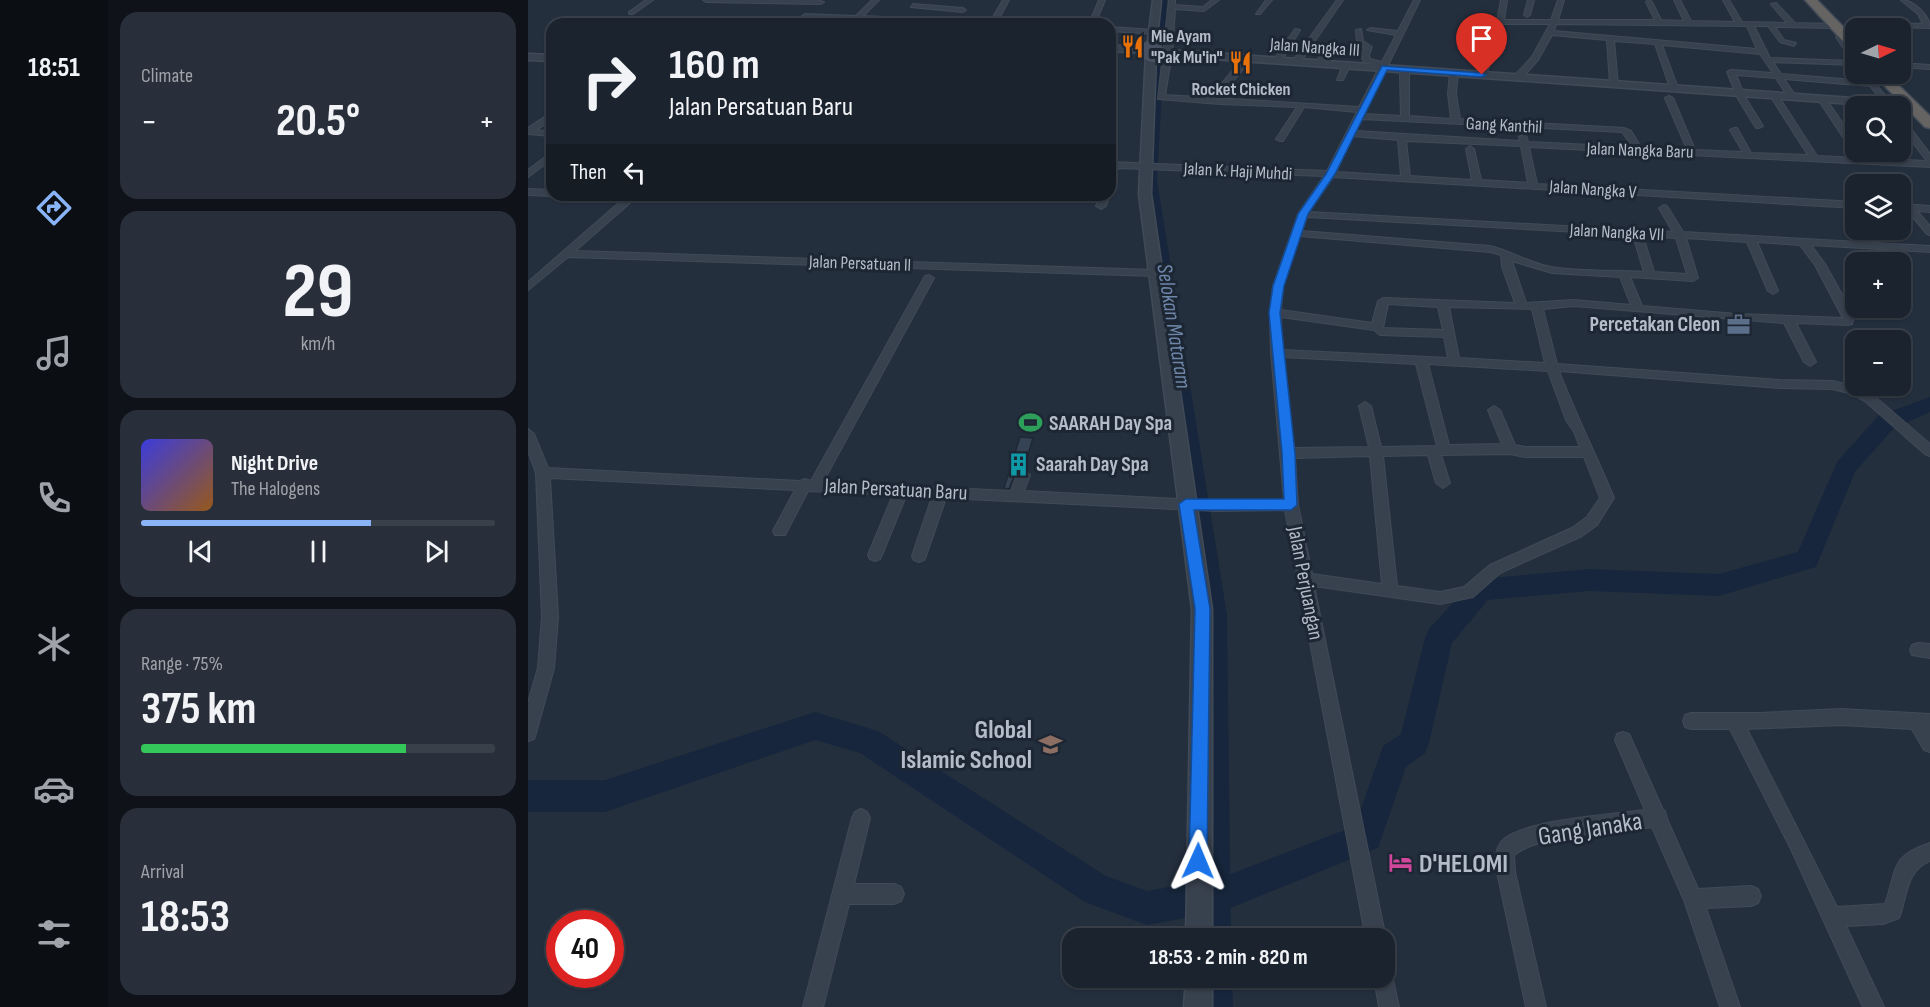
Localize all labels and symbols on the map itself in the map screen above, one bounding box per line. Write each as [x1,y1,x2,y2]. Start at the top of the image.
pin [1456,13,1507,75]
north arrow [1845,18,1911,84]
place label: Mie Ayam "Pak Mu'in" [1151,26,1223,68]
restaurant icon: Mie Ayam "Pak Mu'in" [1120,33,1146,59]
street label: Jalan Nangka III [1268,34,1361,61]
restaurant icon: Rocket Chicken [1228,50,1254,76]
place label: Rocket Chicken [1191,79,1291,100]
street label: Gang Kanthil [1465,113,1543,138]
street label: Jalan Nangka Baru [1585,138,1694,163]
street label: Jalan K. Haji Muhdi [1182,158,1293,185]
street label: Jalan Nangka V [1548,176,1637,203]
street label: Jalan Nangka VII [1568,219,1665,245]
street label: Jalan Persatuan II [807,251,911,276]
water label: Selokan Mataram [1150,262,1197,391]
office icon: Percetakan Cleon [1725,311,1751,337]
place label: Percetakan Cleon [1590,312,1720,337]
sports icon: SAARAH Day Spa [1018,410,1044,436]
place label: SAARAH Day Spa [1049,411,1172,436]
building icon: Saarah Day Spa [1005,451,1031,477]
place label: Saarah Day Spa [1036,452,1149,477]
street label: Jalan Persatuan Baru [823,473,968,506]
street label: Jalan Perjuangan [1282,523,1329,642]
place label: Global Islamic School [901,715,1032,776]
school or university icon: Global Islamic School [1037,731,1063,757]
street label: Gang Janaka [1536,806,1644,853]
position arrow [1166,829,1230,893]
place label: D'HELOMI [1419,849,1508,880]
hotel icon: D'HELOMI [1388,850,1414,876]
speed limit sign: 40 [546,910,624,988]

